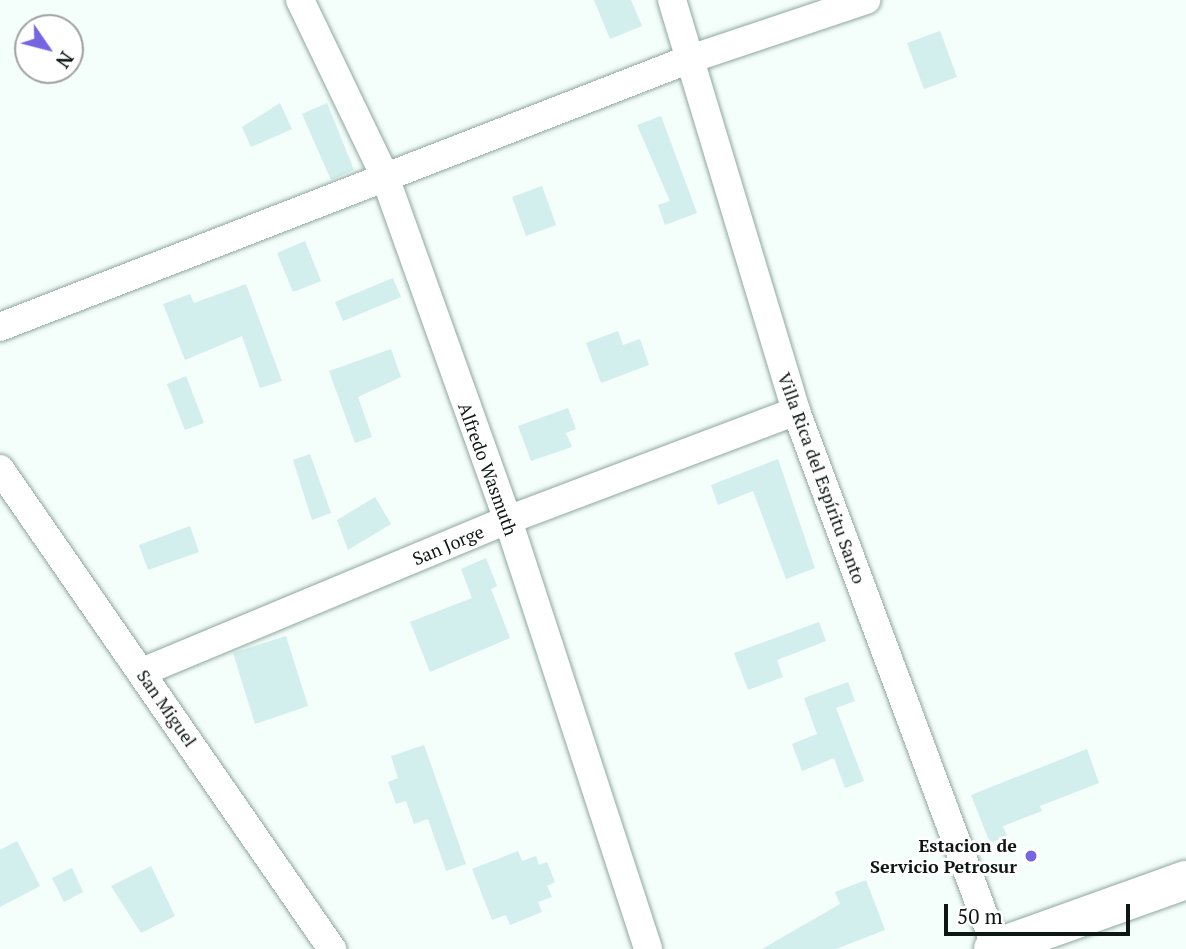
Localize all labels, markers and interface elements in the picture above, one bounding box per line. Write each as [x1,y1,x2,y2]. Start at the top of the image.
north arrow [14,14,84,84]
text: N [51,47,79,73]
street label: Villa Rica del Espíritu Santo [774,369,870,587]
street label: Alfredo Wasmuth [454,400,522,538]
street label: San Jorge [409,520,487,570]
street label: San Miguel [133,665,201,751]
place label: Estacion de Servicio Petrosur [870,835,1017,878]
marker: Estacion de Servicio Petrosur [1023,848,1039,864]
scale bar [948,890,1134,934]
text: 50 m [957,902,1003,930]

